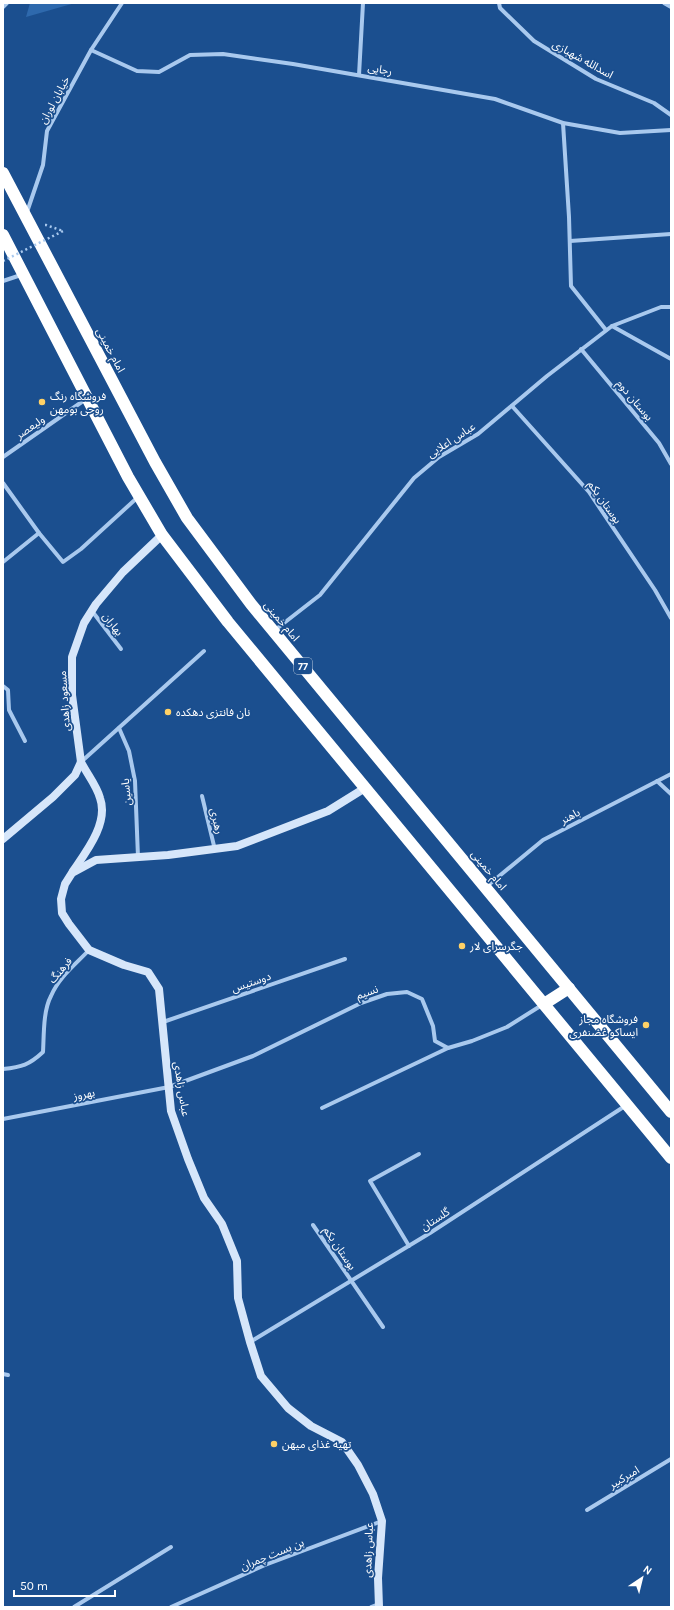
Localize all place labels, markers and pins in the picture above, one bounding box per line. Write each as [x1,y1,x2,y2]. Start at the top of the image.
place label: فروشگاه رنگ روحی بومهن [50,390,106,416]
marker: فروشگاه رنگ روحی بومهن [37,397,47,407]
place label: نان فانتزی دهکده [176,706,250,719]
marker: نان فانتزی دهکده [163,707,173,717]
place label: جگرسرای لار [469,940,523,953]
marker: جگرسرای لار [457,941,467,951]
place label: فروشگاه مجاز ایساکو غضنفری [569,1013,638,1039]
marker: فروشگاه مجاز ایساکو غضنفری [641,1020,651,1030]
place label: تهیه غذای میهن [282,1438,351,1451]
marker: تهیه غذای میهن [269,1439,279,1449]

